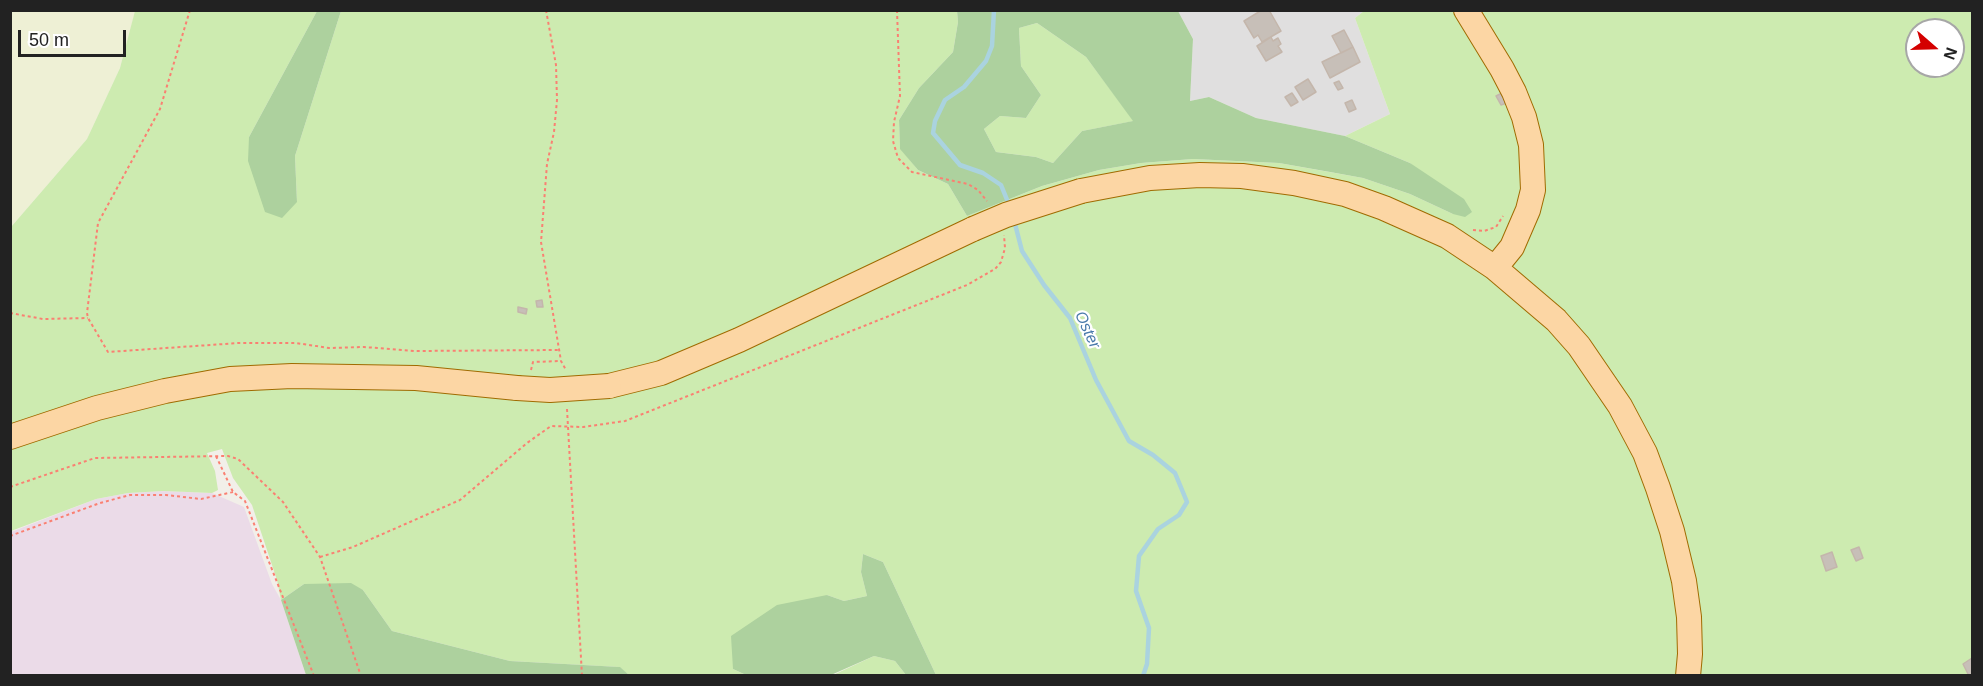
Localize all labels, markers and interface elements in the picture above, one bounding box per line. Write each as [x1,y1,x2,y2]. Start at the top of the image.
scale bar [21,18,129,56]
north arrow [1905,18,1965,78]
text: 50 m [29,30,69,50]
text: N [1941,45,1960,62]
water label: Oster [1070,308,1104,352]

